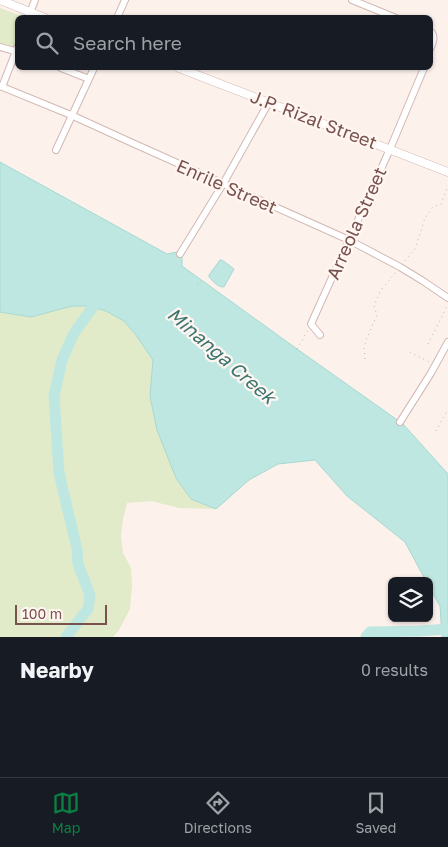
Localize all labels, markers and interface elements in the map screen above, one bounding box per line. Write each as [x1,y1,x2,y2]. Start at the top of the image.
search box [15,15,433,70]
icon: search [33,29,61,57]
text: Search here [73,31,182,54]
street label: J.P. Rizal Street [248,85,380,153]
street label: Enrile Street [173,154,281,218]
street label: Arreola Street [321,163,391,283]
water label: Minanga Creek [163,302,282,410]
map controls [388,577,433,622]
button: layers [388,577,433,622]
scale bar [15,602,108,625]
text: 100 m [22,605,62,622]
text: Nearby [20,657,94,683]
text: 0 results [361,660,428,680]
tab: Map [52,789,80,836]
tab: Directions [184,789,252,836]
tab: Saved [355,789,396,836]

